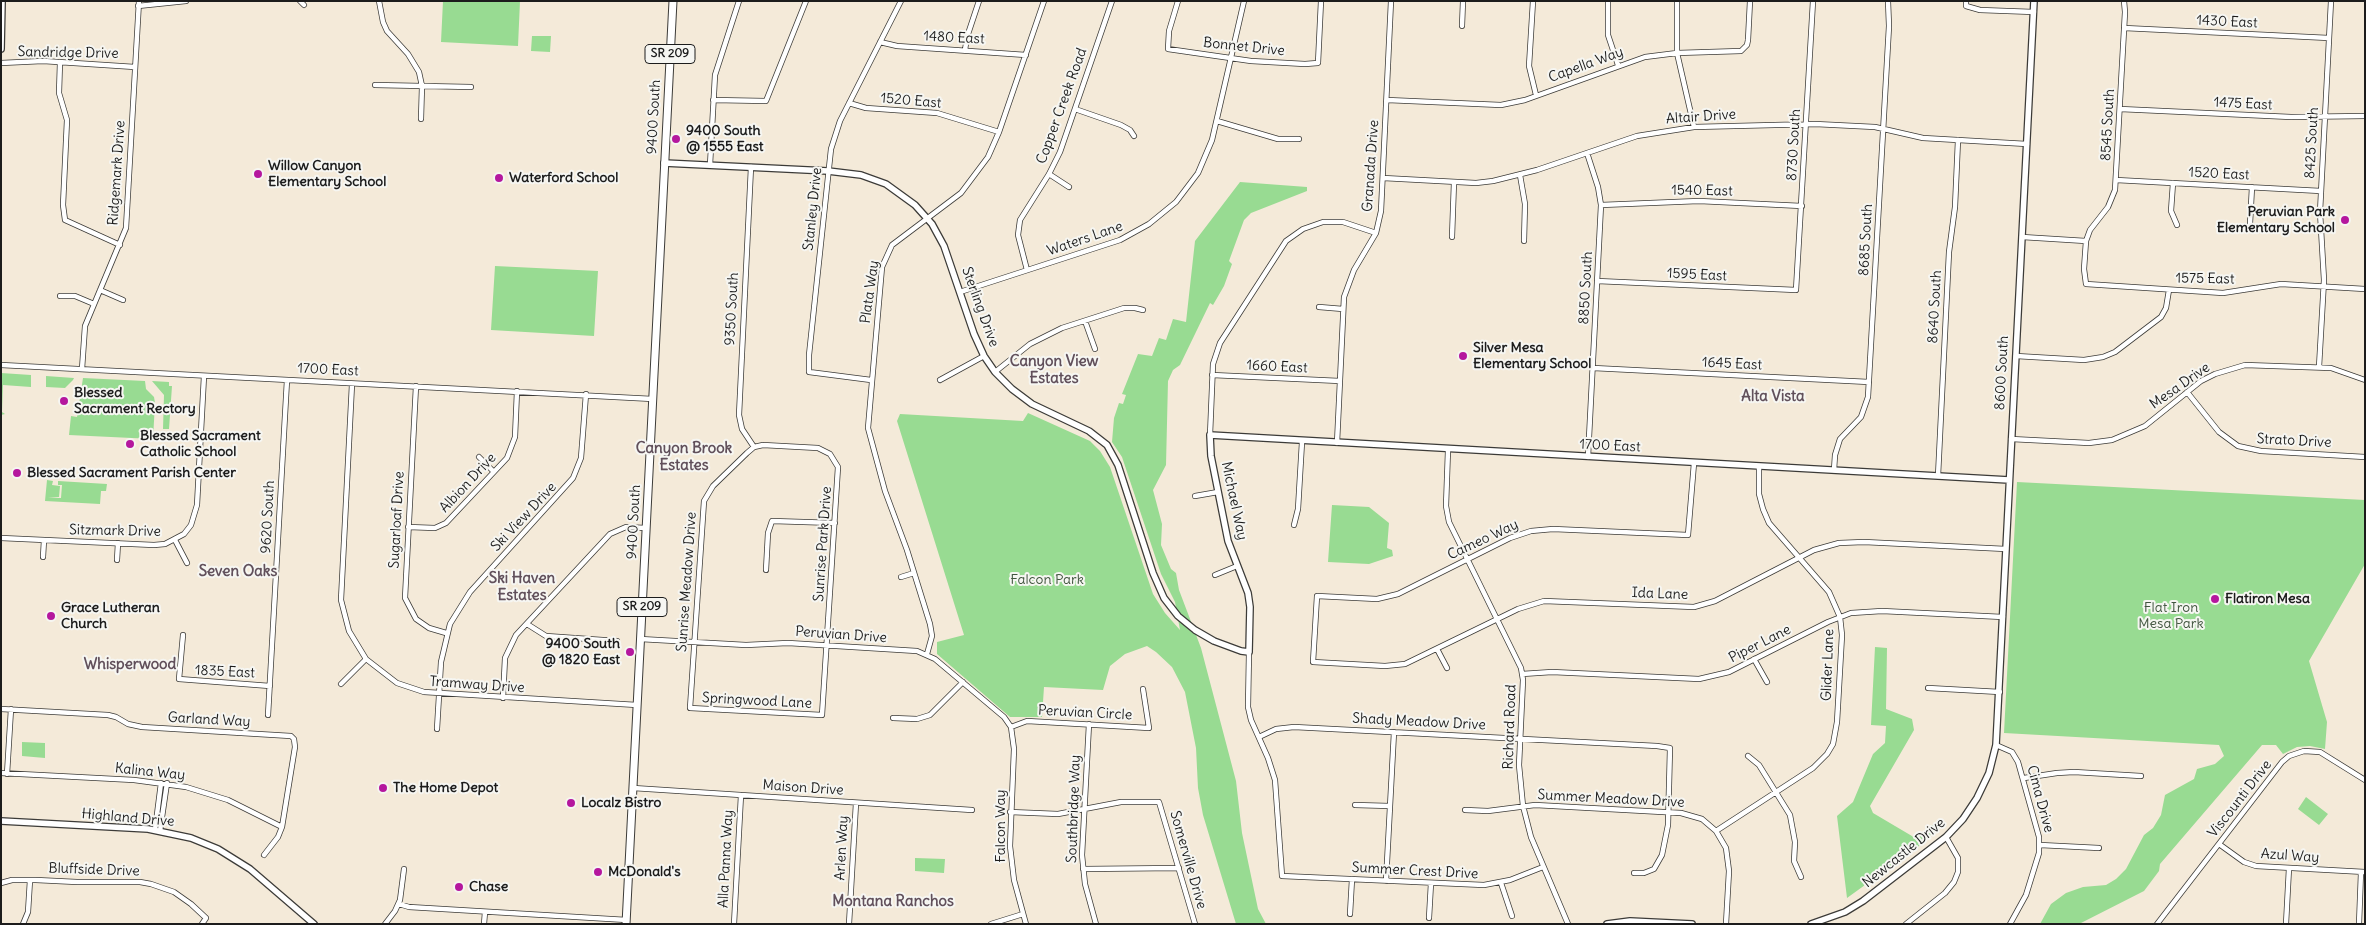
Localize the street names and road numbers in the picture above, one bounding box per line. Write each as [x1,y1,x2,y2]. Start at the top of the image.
street label: 1430 East [2196,12,2258,32]
street label: 1480 East [923,28,985,48]
street label: Bonnet Drive [1202,34,1286,60]
street label: Sandridge Drive [17,44,119,62]
road number: SR 209 [645,44,695,64]
street label: Capella Way [1546,44,1626,86]
street label: Copper Creek Road [1033,46,1091,166]
street label: 9400 South [644,79,664,155]
street label: 8545 South [2098,89,2118,161]
street label: 1520 East [880,90,942,112]
street label: 1475 East [2213,94,2273,114]
street label: Altair Drive [1665,106,1737,128]
street label: 8425 South [2302,107,2322,179]
street label: 8730 South [1784,109,1804,181]
street label: Granada Drive [1359,119,1383,213]
street label: Ridgemark Drive [105,120,129,226]
street label: 1520 East [2188,164,2250,184]
street label: Stanley Drive [800,167,826,251]
street label: 1540 East [1671,182,1733,200]
street label: 8685 South [1856,204,1876,276]
street label: Waters Lane [1045,218,1125,260]
street label: 8850 South [1576,251,1596,325]
street label: Plata Way [857,259,883,325]
street label: Sterling Drive [958,265,1002,349]
street label: 1595 East [1667,265,1727,285]
street label: 8640 South [1925,270,1945,344]
street label: 1575 East [2175,270,2235,288]
street label: 9350 South [722,272,742,346]
street label: 8600 South [1992,335,2012,411]
street label: 1645 East [1701,354,1763,374]
street label: 1660 East [1246,357,1308,377]
street label: Mesa Drive [2147,359,2213,413]
street label: 1700 East [297,360,359,380]
street label: Strato Drive [2256,431,2332,451]
street label: 1700 East [1579,436,1641,456]
street label: Albion Drive [436,450,500,516]
street label: Michael Way [1217,460,1251,542]
street label: Sugarloaf Drive [386,471,408,569]
street label: Ski View Drive [488,479,560,555]
street label: 9620 South [258,480,278,554]
street label: 9400 South [624,484,644,560]
street label: Sunrise Park Drive [811,486,835,602]
street label: Sunrise Meadow Drive [674,511,700,653]
street label: Cameo Way [1445,516,1521,564]
street label: Sitzmark Drive [69,522,161,540]
street label: Ida Lane [1631,585,1689,603]
road number: SR 209 [617,598,667,616]
street label: Piper Lane [1726,621,1794,667]
street label: Peruvian Drive [795,623,887,647]
street label: Glider Lane [1818,629,1838,701]
street label: 1835 East [195,662,255,682]
street label: Tramway Drive [429,673,525,697]
street label: Richard Road [1500,684,1520,770]
street label: Springwood Lane [702,690,812,712]
street label: Peruvian Circle [1037,702,1133,724]
street label: Garland Way [167,709,251,731]
street label: Shady Meadow Drive [1352,710,1486,734]
street label: Southbridge Way [1064,755,1084,863]
street label: Viscounti Drive [2205,757,2275,841]
street label: Kalina Way [114,760,186,784]
street label: Cima Drive [2023,763,2057,835]
street label: Maison Drive [762,777,844,799]
street label: Summer Meadow Drive [1537,787,1685,811]
street label: Falcon Way [993,790,1009,862]
street label: Highland Drive [81,806,175,830]
street label: Alla Panna Way [715,809,737,909]
street label: Somerville Drive [1166,809,1210,911]
street label: Arlen Way [832,815,852,881]
street label: Newcastle Drive [1859,815,1949,891]
street label: Azul Way [2260,846,2320,866]
street label: Summer Crest Drive [1351,859,1479,883]
street label: Bluffside Drive [48,860,140,880]

